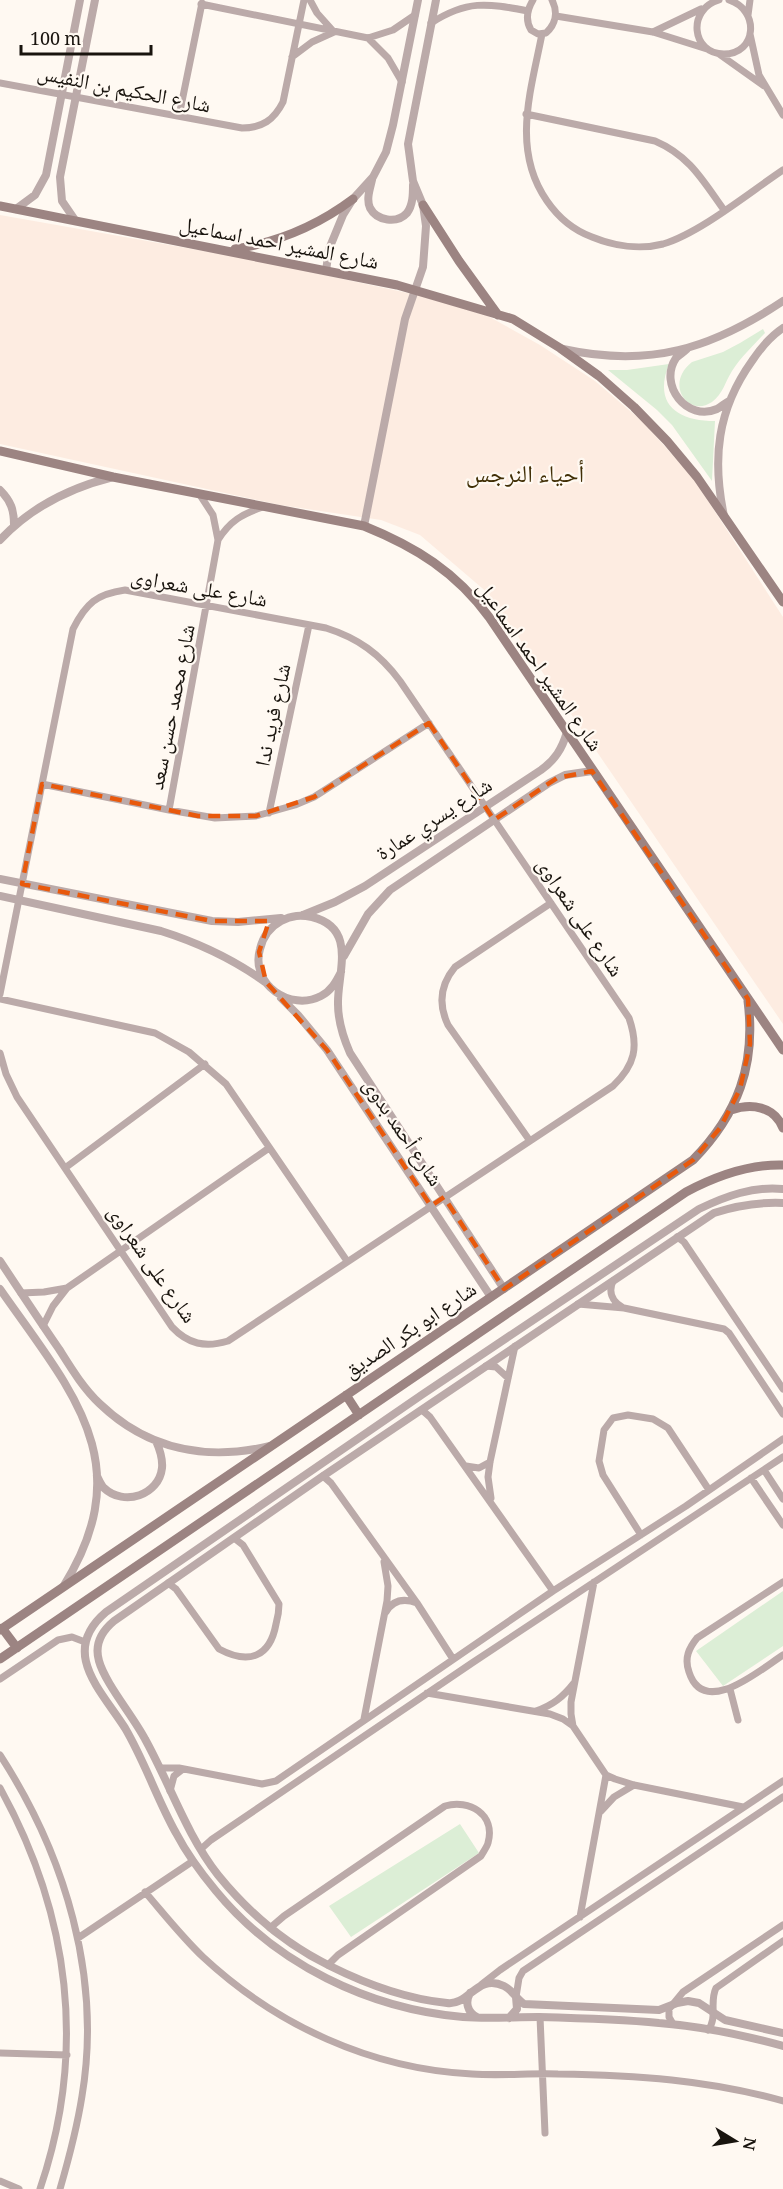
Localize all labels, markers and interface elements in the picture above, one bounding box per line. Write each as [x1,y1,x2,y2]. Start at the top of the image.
scale bar [21,18,152,56]
text: 100 m [30,26,81,56]
street label: شارع الحكيم بن النفيس [34,57,213,125]
street label: شارع المشير احمد اسماعيل [176,209,381,282]
district label: أحياء النرجس [466,456,584,497]
street label: شارع على شعراوى [127,561,270,620]
street label: شارع المشير احمد اسماعيل [466,575,610,760]
street label: شارع محمد حسن سعد [141,622,208,793]
street label: شارع فريد ندا [247,661,303,770]
street label: شارع يسري عمارة [370,770,501,872]
street label: شارع على شعراوى [525,851,631,985]
street label: شارع أحمد بدوى [352,1072,450,1195]
street label: شارع على شعراوى [96,1199,204,1332]
street label: شارع ابو بكر الصديق [337,1274,485,1390]
north arrow [705,2111,765,2171]
text: N [733,2135,762,2153]

